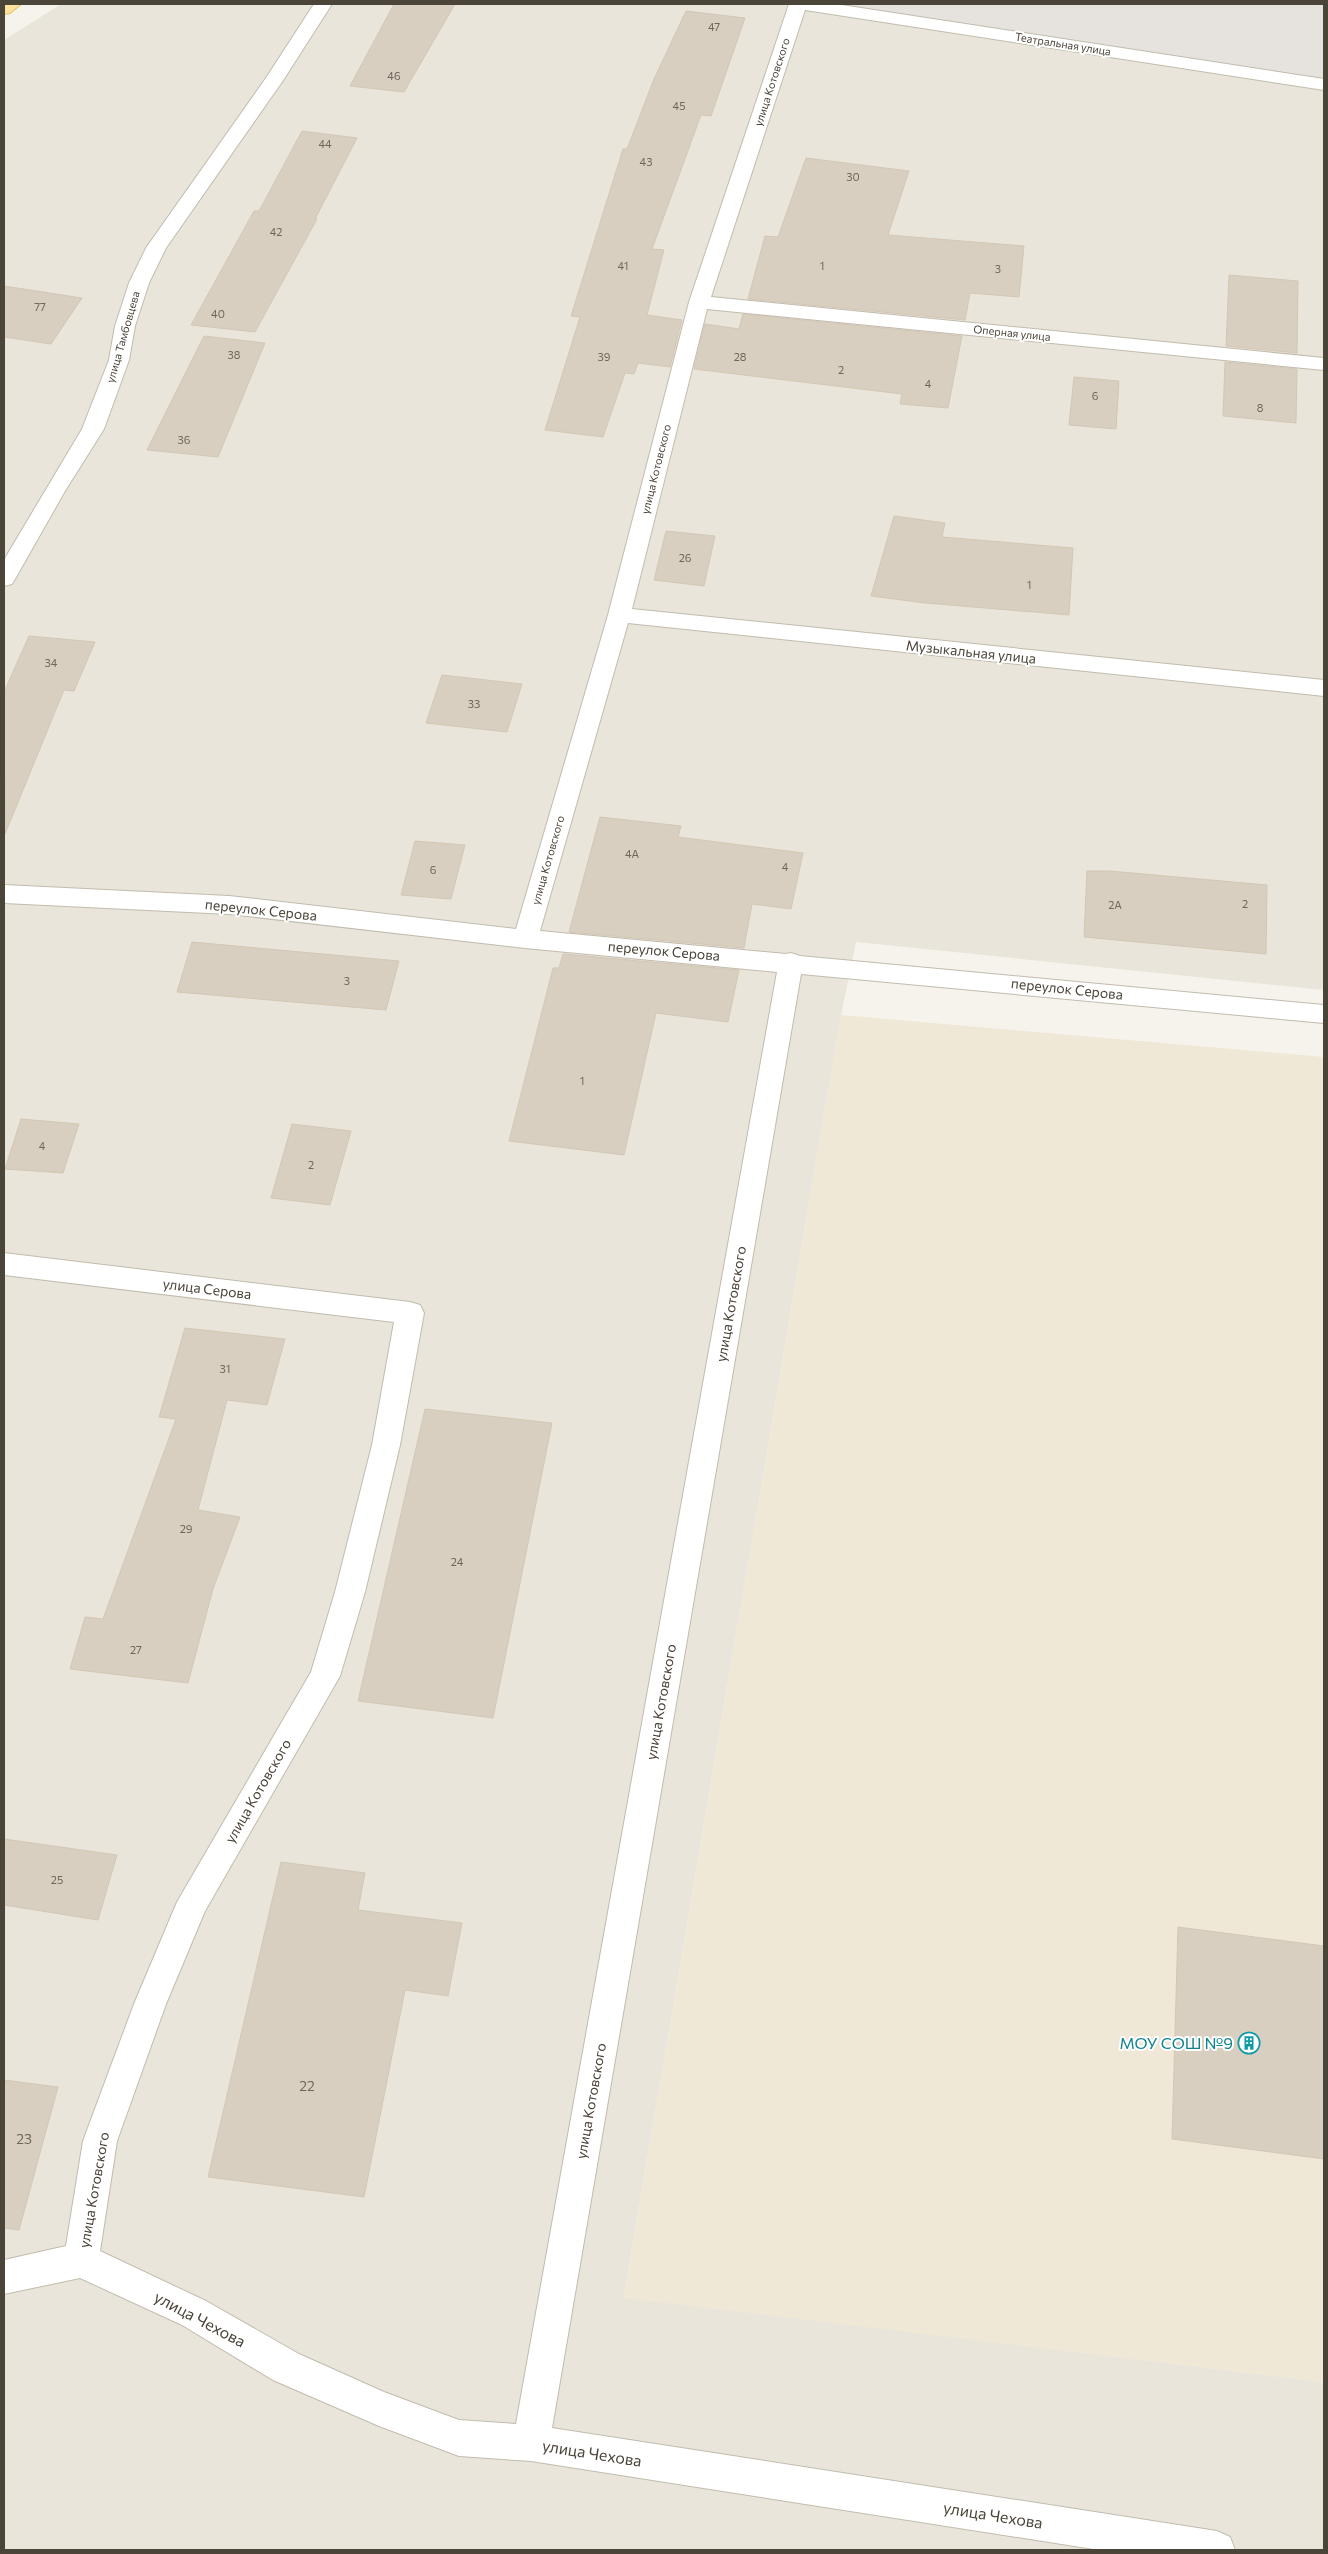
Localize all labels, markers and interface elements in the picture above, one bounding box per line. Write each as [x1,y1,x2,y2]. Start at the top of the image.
house number: 47 [708,20,720,33]
street label: Театральная улица [1014,30,1112,58]
street label: улица Котовского [751,36,792,128]
house number: 46 [387,69,401,82]
house number: 45 [673,99,685,112]
house number: 44 [318,137,332,150]
house number: 43 [640,155,652,168]
house number: 30 [846,170,860,183]
house number: 42 [270,225,282,238]
house number: 41 [618,259,628,272]
house number: 1 [820,259,824,272]
house number: 3 [995,262,1001,275]
street label: улица Тамбовцева [103,290,142,384]
house number: 77 [34,300,46,313]
house number: 40 [211,307,225,320]
street label: Оперная улица [973,322,1051,343]
house number: 38 [228,348,241,361]
house number: 39 [598,350,611,363]
house number: 28 [734,350,747,363]
house number: 2 [838,363,844,376]
house number: 4 [925,377,932,390]
house number: 6 [1092,389,1099,402]
house number: 8 [1257,401,1264,414]
street label: улица Котовского [638,422,673,515]
house number: 36 [178,433,191,446]
house number: 26 [679,551,692,564]
house number: 1 [1027,578,1031,591]
street label: Музыкальная улица [905,636,1037,667]
house number: 34 [45,656,58,669]
house number: 33 [468,697,480,710]
street label: улица Котовского [529,813,567,906]
house number: 4А [625,847,639,860]
house number: 4 [782,860,789,873]
house number: 6 [430,863,437,876]
street label: переулок Серова [204,895,318,924]
house number: 2 [1242,897,1248,910]
house number: 2А [1108,898,1122,911]
street label: переулок Серова [607,937,721,964]
house number: 3 [344,974,350,987]
street label: переулок Серова [1010,974,1124,1003]
house number: 1 [580,1074,584,1087]
house number: 4 [39,1139,46,1152]
house number: 2 [308,1158,314,1171]
street label: улица Котовского [712,1245,749,1363]
street label: улица Серова [162,1275,252,1302]
house number: 31 [220,1362,230,1375]
house number: 29 [180,1522,193,1535]
house number: 24 [451,1555,464,1568]
house number: 27 [130,1643,142,1656]
street label: улица Котовского [642,1643,679,1761]
street label: улица Котовского [221,1736,294,1846]
house number: 25 [51,1873,63,1886]
building icon: МОУ СОШ №9 [1237,2031,1261,2055]
place label: МОУ СОШ №9 [1119,2033,1233,2052]
street label: улица Котовского [572,2042,609,2160]
house number: 22 [299,2077,315,2094]
house number: 23 [16,2130,32,2147]
street label: улица Котовского [75,2131,112,2249]
street label: улица Чехова [151,2287,249,2351]
street label: улица Чехова [541,2435,643,2470]
street label: улица Чехова [942,2497,1044,2532]

